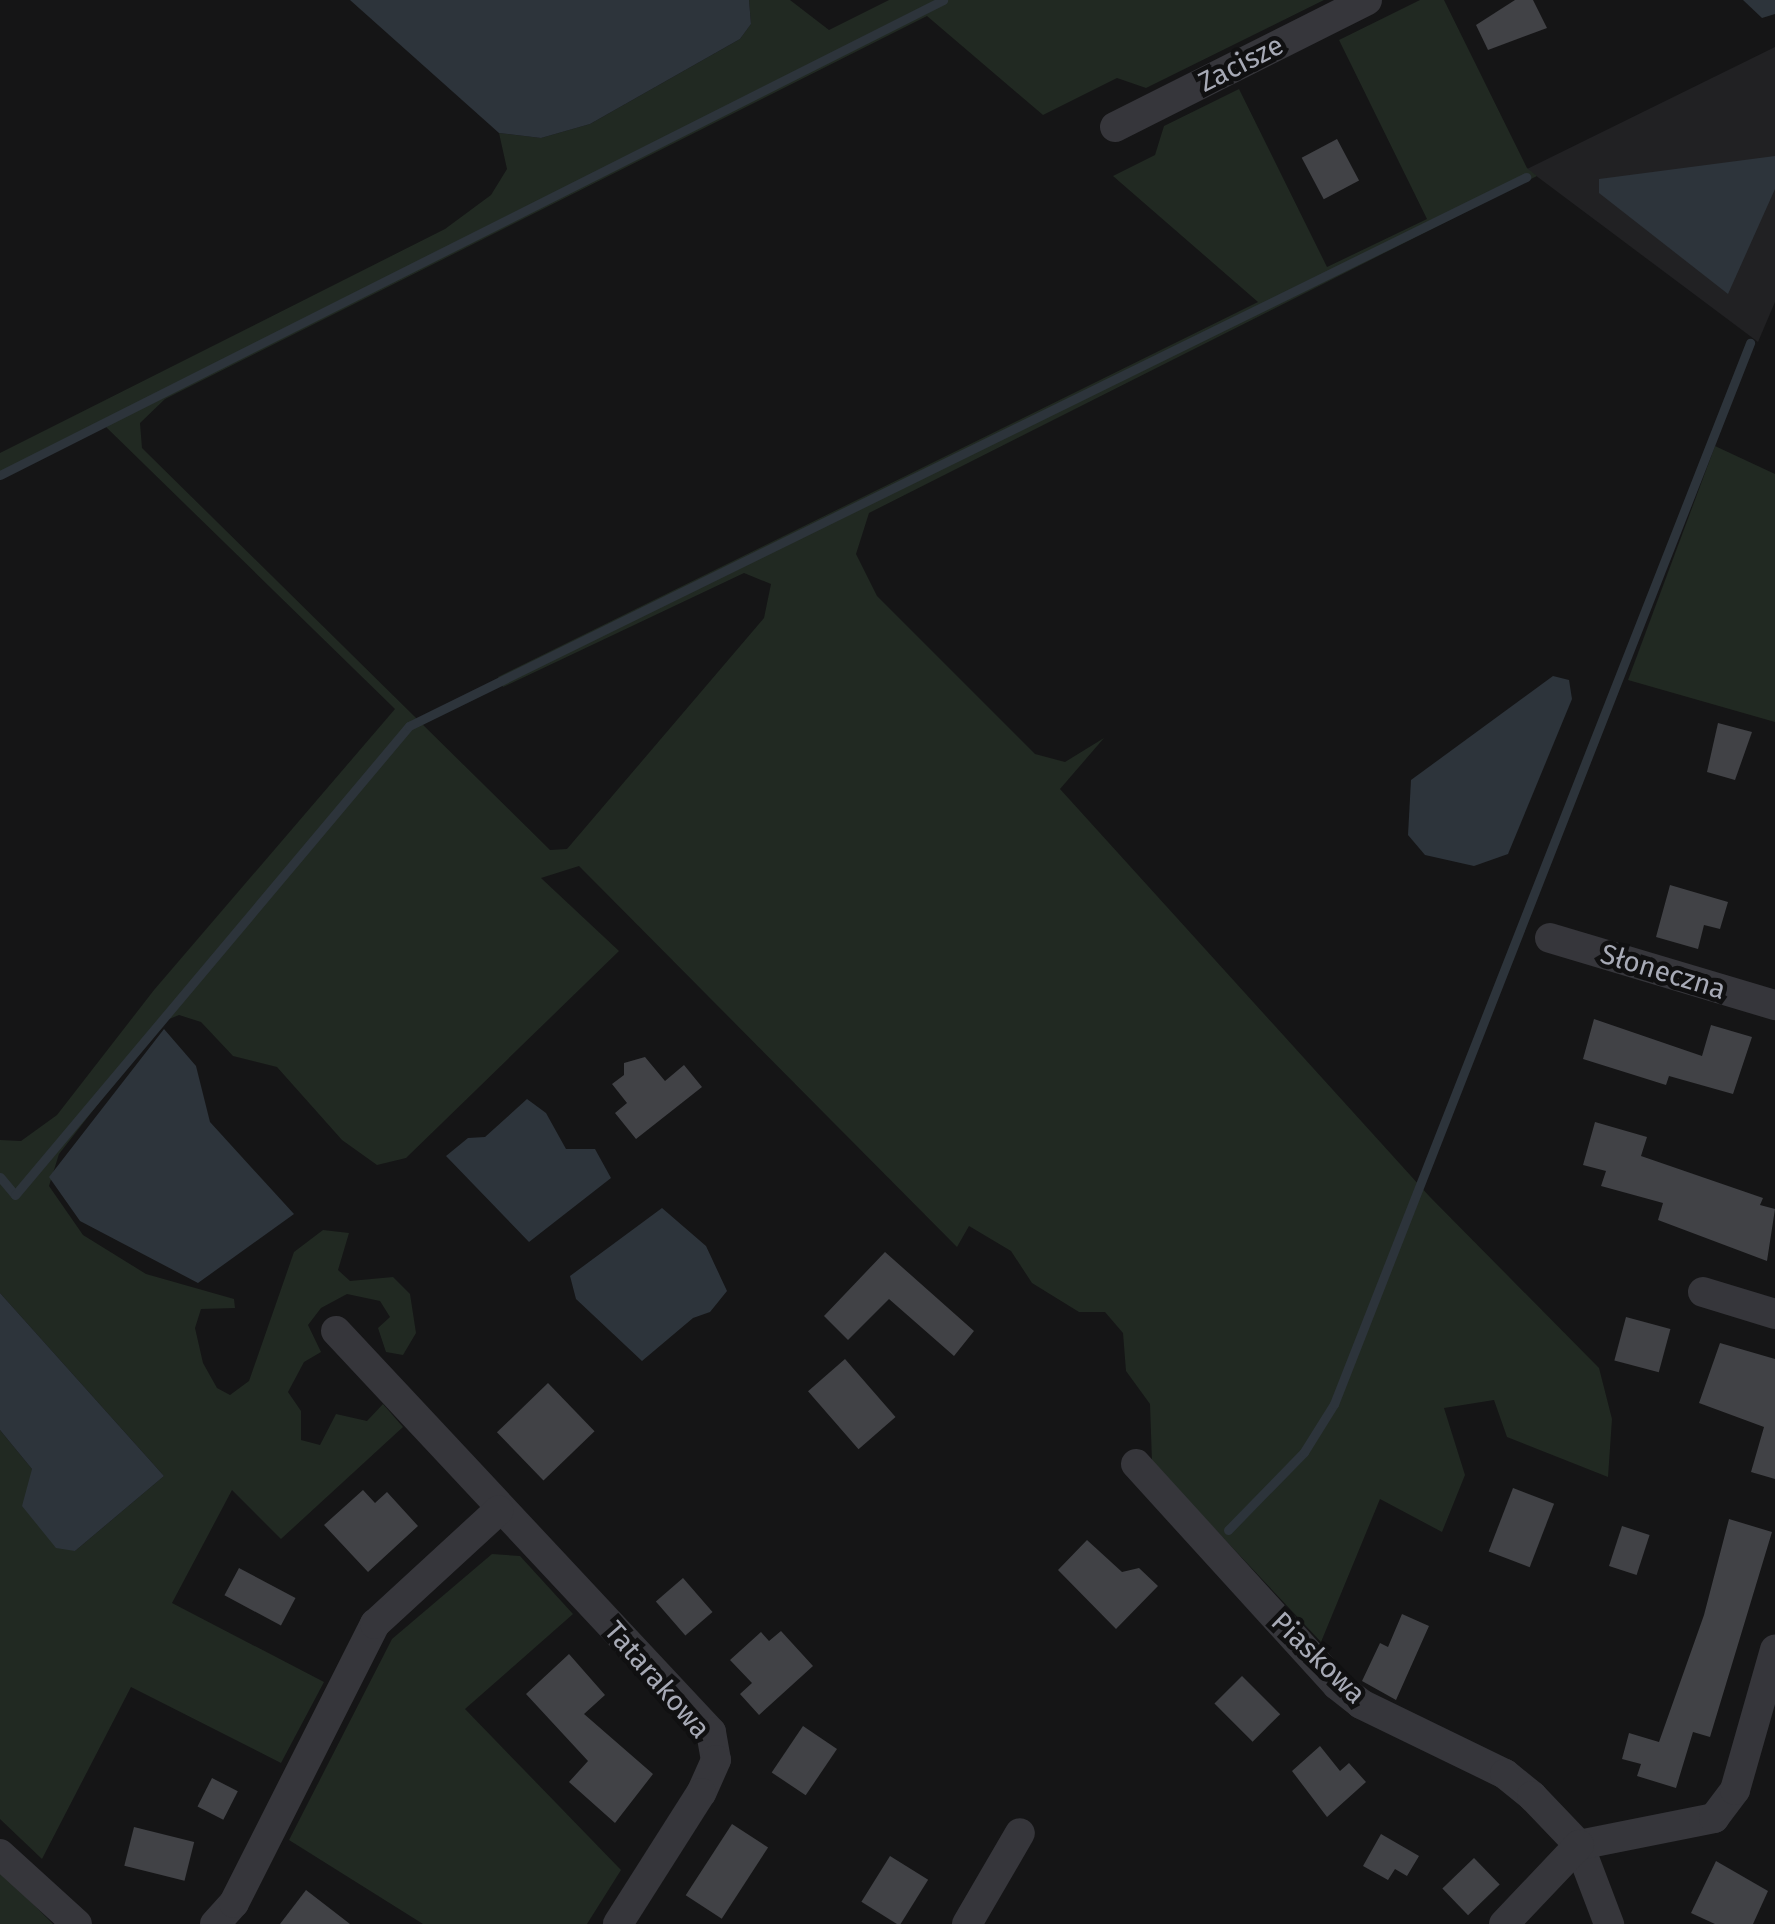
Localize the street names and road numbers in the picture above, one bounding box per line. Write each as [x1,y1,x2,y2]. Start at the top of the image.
street label: Zacisze [1193,28,1289,100]
street label: Słoneczna [1596,937,1730,1007]
street label: Piaskowa [1264,1605,1372,1711]
street label: Tatarakowa [597,1615,717,1745]

